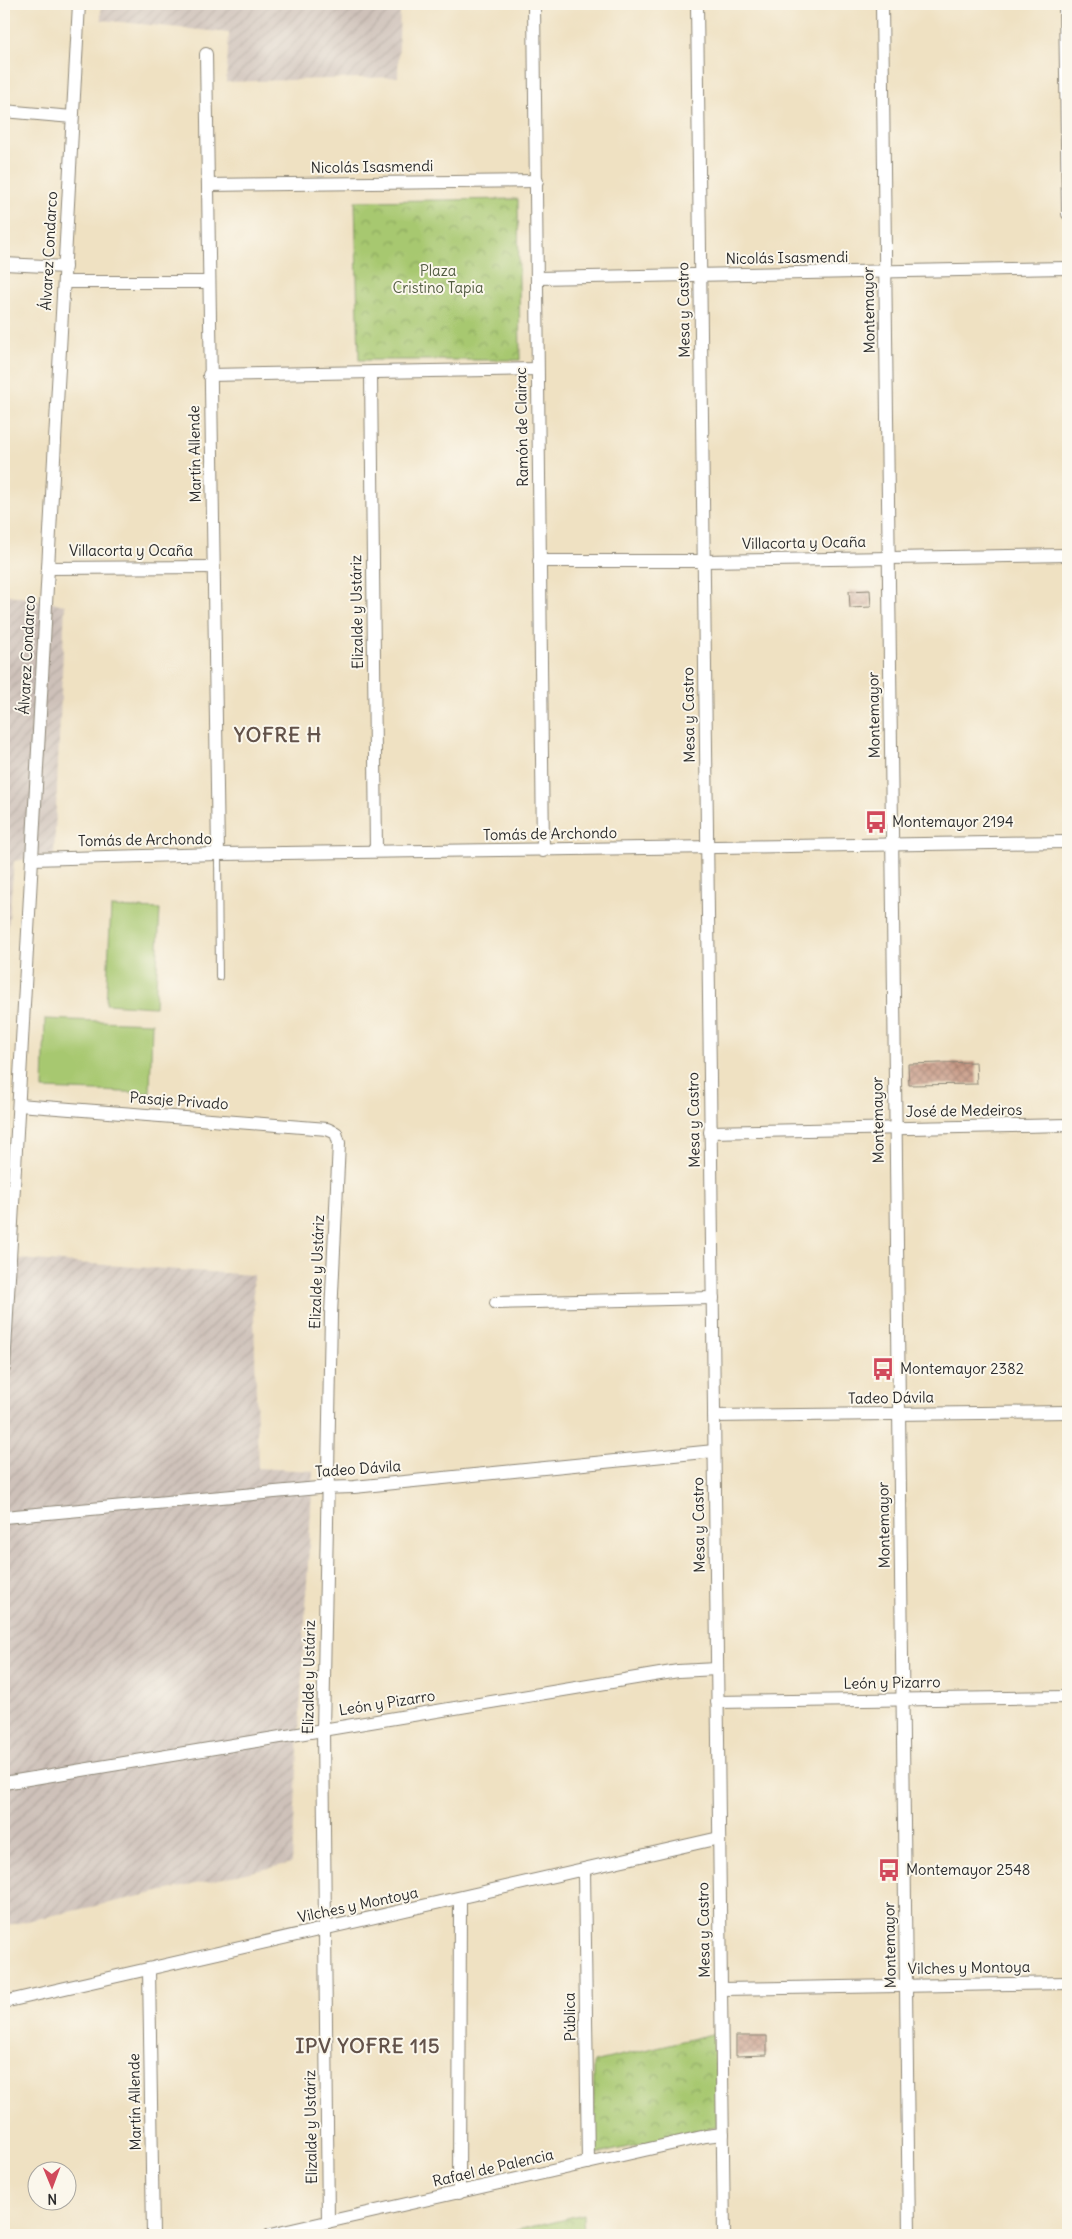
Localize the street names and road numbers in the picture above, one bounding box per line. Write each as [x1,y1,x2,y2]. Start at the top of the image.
street label: Nicolás Isasmendi [310,156,434,177]
street label: Álvarez Condarco [36,191,61,311]
street label: Nicolás Isasmendi [725,247,849,268]
street label: Mesa y Castro [673,262,694,358]
street label: Montemayor [858,266,879,354]
street label: Ramón de Clairac [511,367,532,487]
street label: Martín Allende [184,405,205,503]
street label: Villacorta y Ocaña [742,532,867,553]
street label: Villacorta y Ocaña [69,541,194,560]
street label: Elizalde y Ustáriz [346,555,367,669]
street label: Álvarez Condarco [14,595,39,715]
street label: Mesa y Castro [678,667,699,763]
street label: Montemayor [863,671,884,759]
street label: Tomás de Archondo [483,823,617,844]
street label: Tomás de Archondo [78,829,212,850]
street label: Mesa y Castro [683,1072,704,1168]
street label: Montemayor [867,1076,888,1164]
street label: Pasaje Privado [129,1088,229,1113]
street label: José de Medeiros [906,1100,1023,1121]
street label: Elizalde y Ustáriz [305,1215,328,1329]
street label: Tadeo Dávila [848,1387,935,1408]
street label: Tadeo Dávila [314,1456,402,1481]
street label: Mesa y Castro [688,1477,709,1573]
street label: Montemayor [873,1481,894,1569]
street label: Elizalde y Ustáriz [298,1620,319,1734]
street label: León y Pizarro [843,1672,941,1693]
street label: León y Pizarro [337,1686,436,1719]
street label: Vilches y Montoya [296,1882,420,1927]
street label: Mesa y Castro [693,1882,714,1978]
street label: Montemayor [879,1901,900,1989]
street label: Vilches y Montoya [908,1957,1031,1978]
street label: Pública [560,1992,579,2042]
street label: Martín Allende [124,2053,145,2151]
street label: Elizalde y Ustáriz [300,2070,321,2184]
street label: Rafael de Palencia [431,2144,556,2191]

